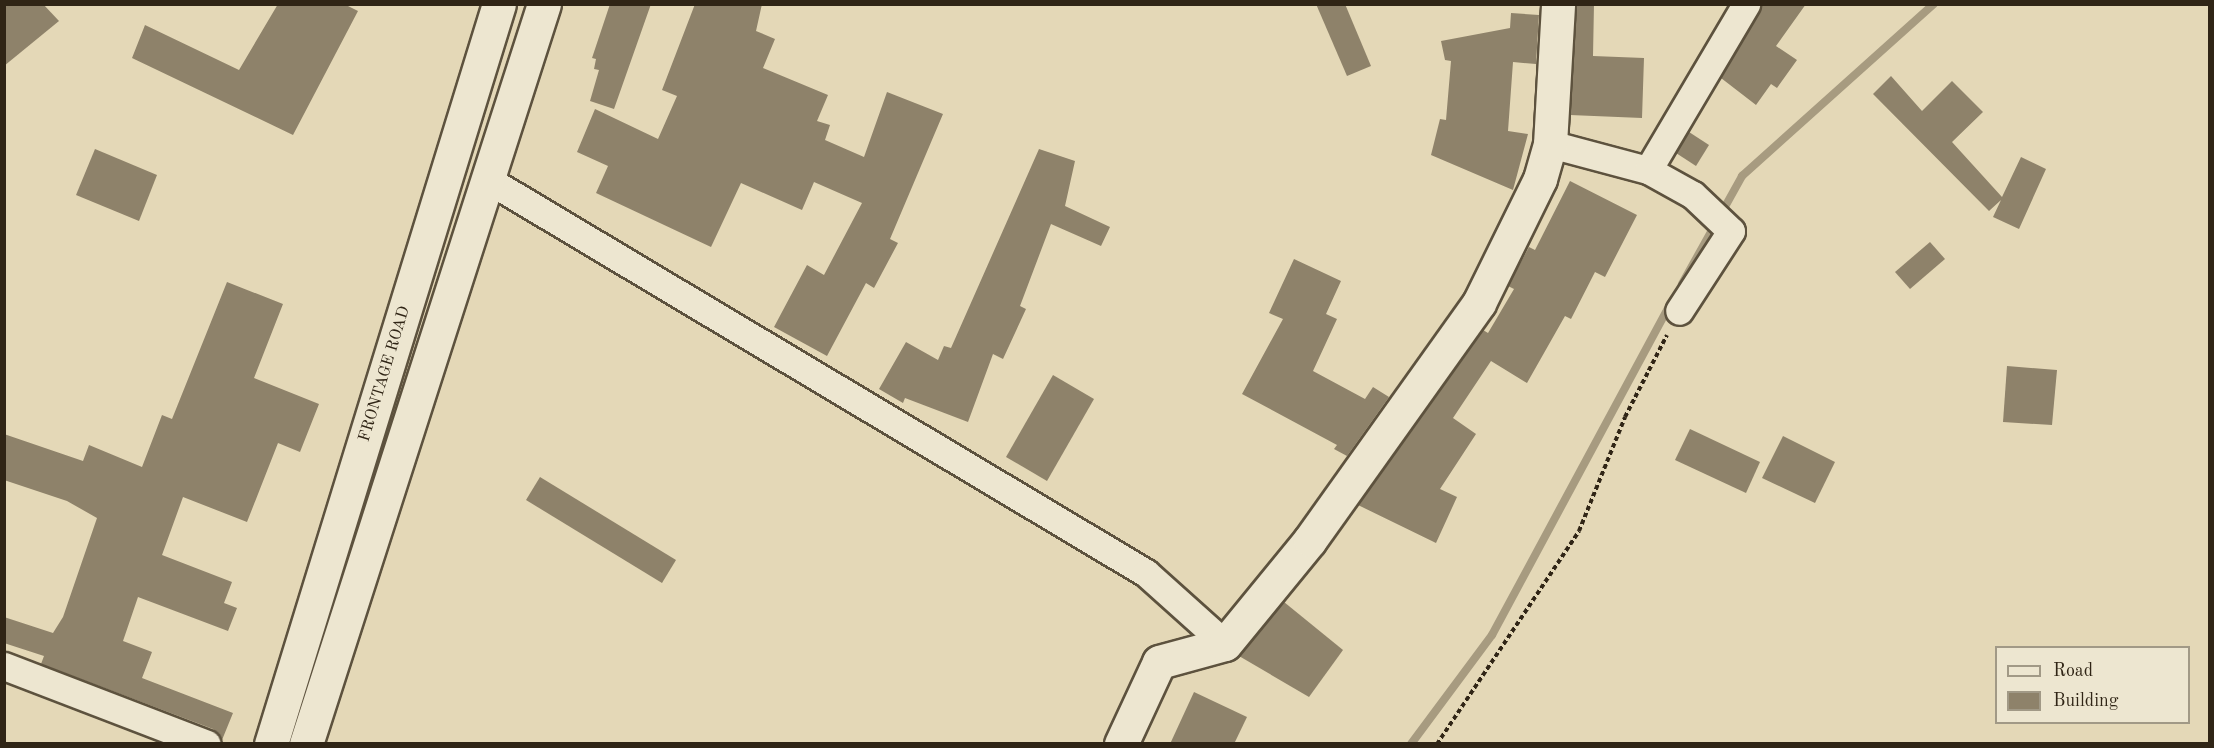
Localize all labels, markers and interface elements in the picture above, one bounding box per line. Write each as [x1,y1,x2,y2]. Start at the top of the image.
street label: FRONTAGE ROAD [355,304,415,444]
legend [1995,646,2190,724]
text: Road [2053,662,2093,680]
text: Building [2053,692,2118,710]

